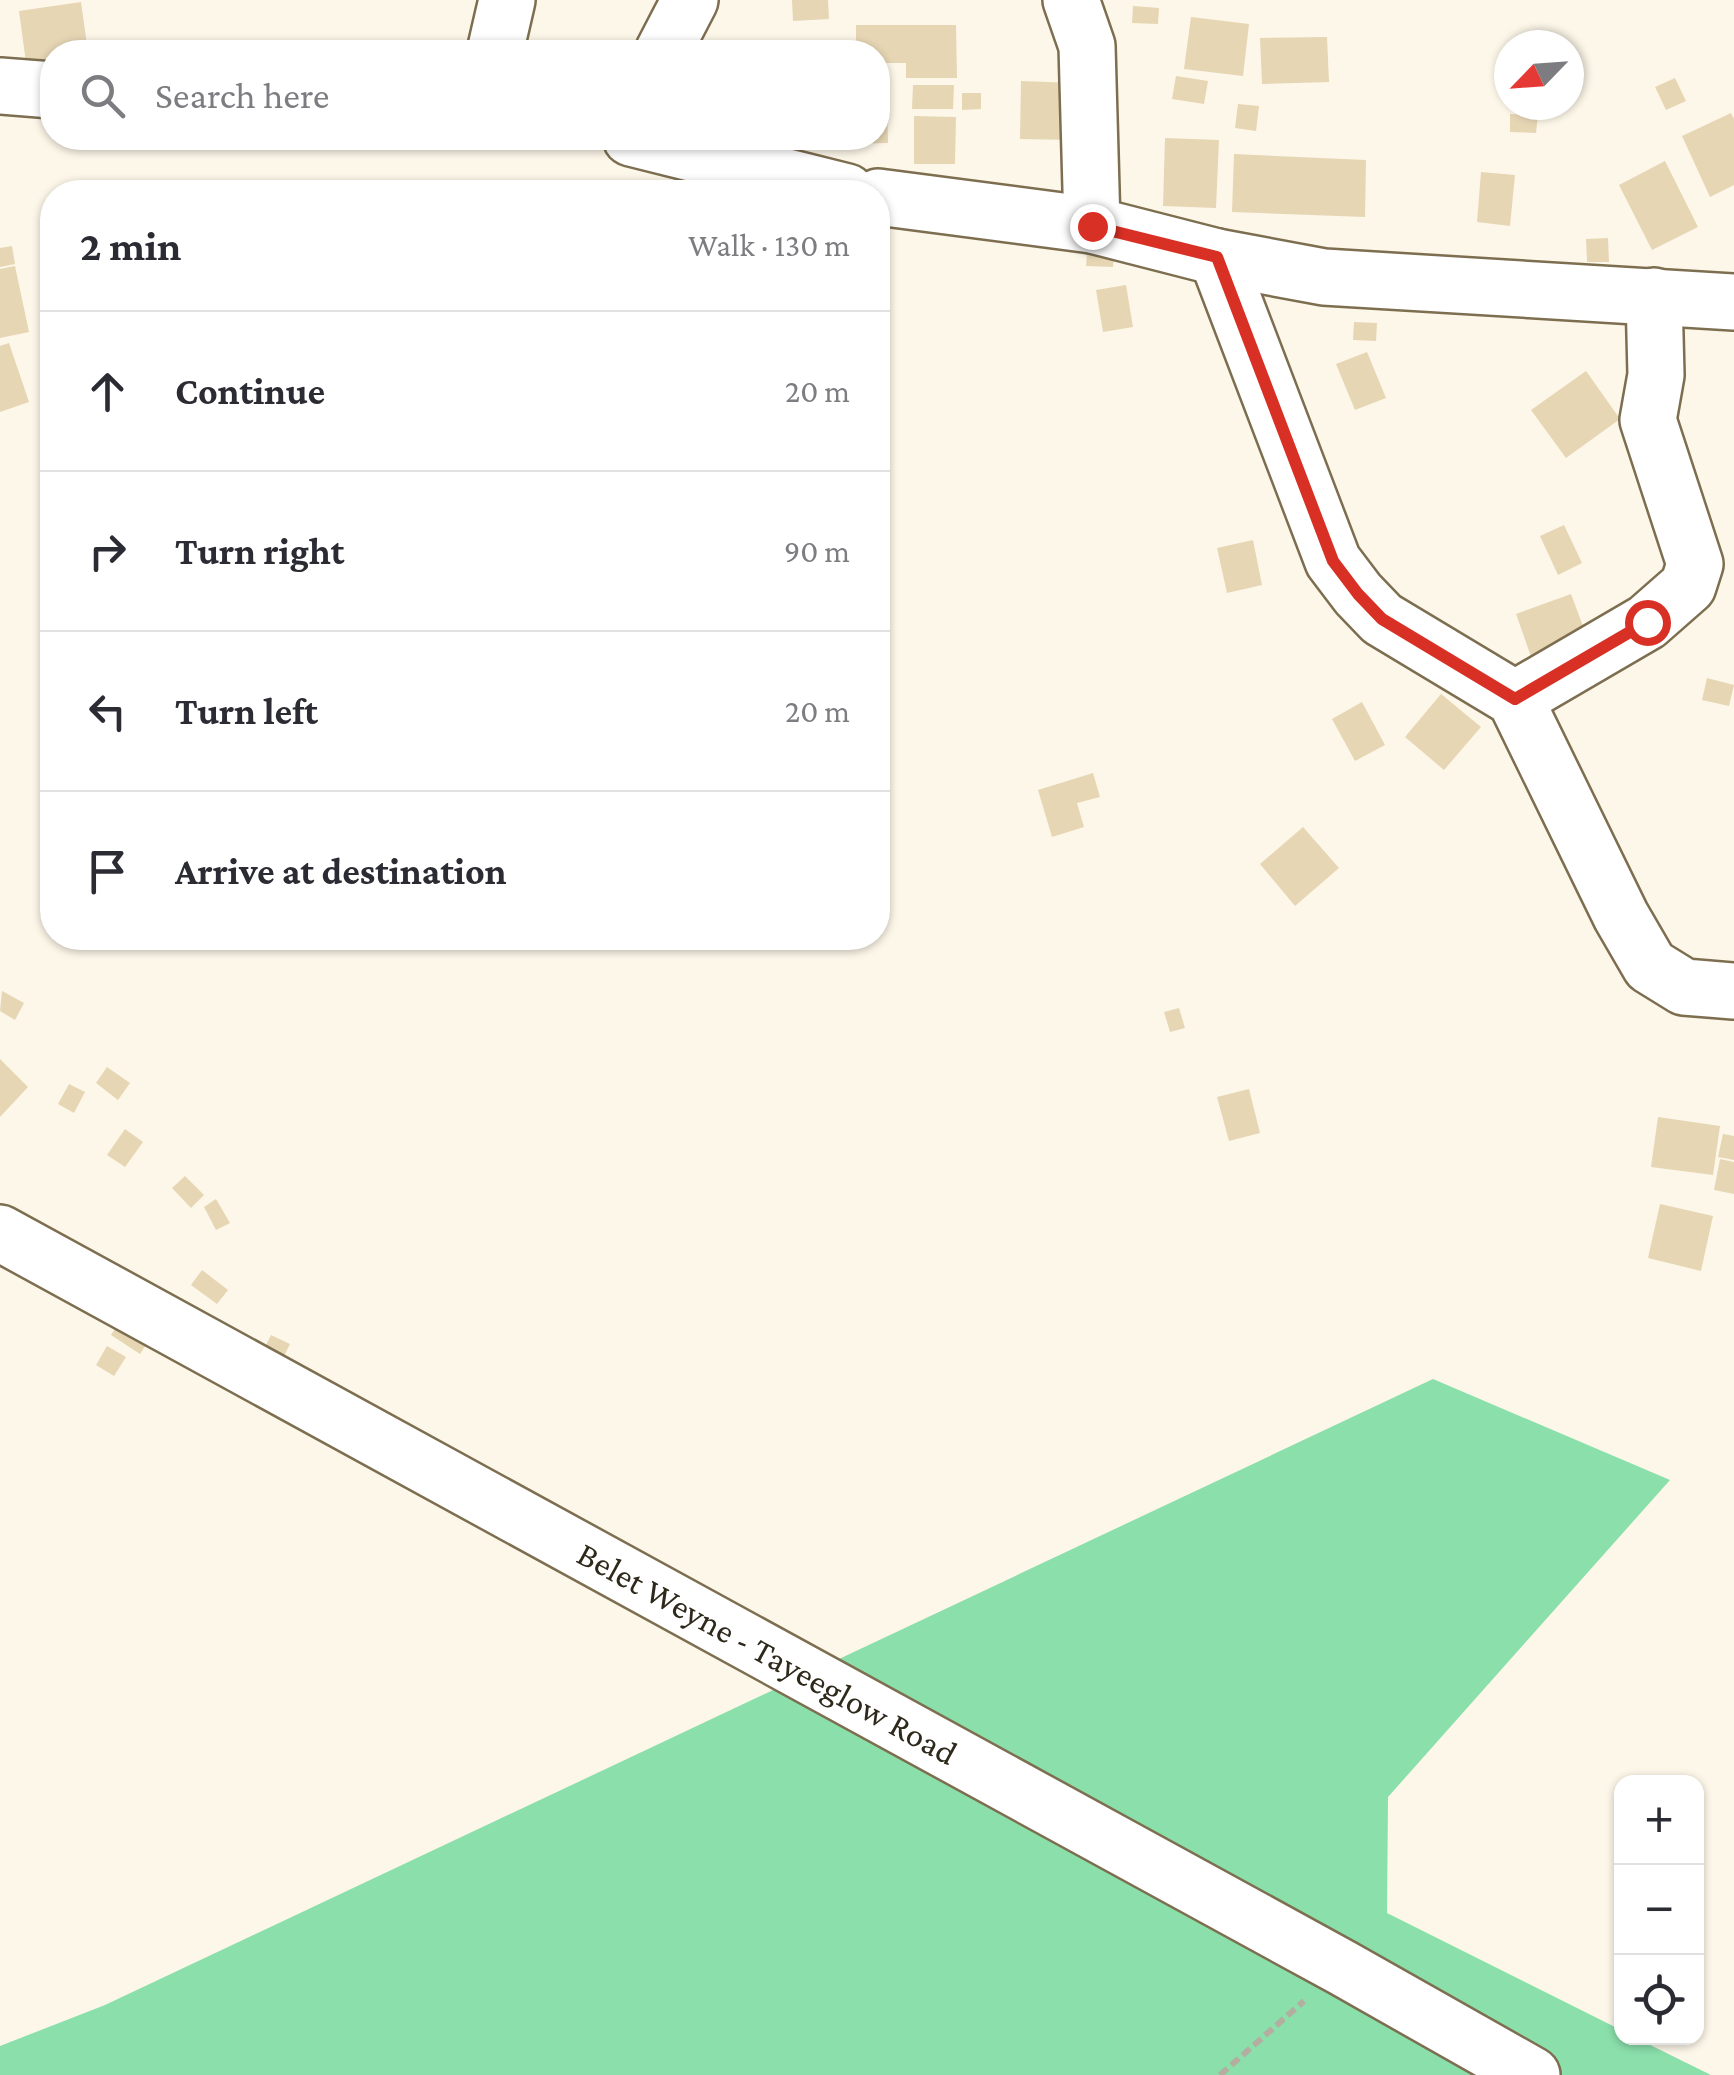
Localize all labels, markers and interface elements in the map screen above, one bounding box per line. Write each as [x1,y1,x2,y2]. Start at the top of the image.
north arrow [1494,30,1584,120]
search box [40,40,890,150]
icon: search [75,68,130,123]
text: Search here [155,74,329,116]
route end [1070,204,1116,250]
text: 2 min [80,222,181,269]
text: Walk · 130 m [688,227,850,263]
icon: ahead [80,364,135,419]
text: Continue [175,370,325,412]
text: 20 m [785,373,850,409]
icon: right [80,524,135,579]
text: Turn right [175,530,344,572]
text: 90 m [784,533,850,569]
route start [1625,600,1671,646]
icon: left [80,684,135,739]
text: Turn left [175,690,318,732]
text: 20 m [785,693,850,729]
icon: arrive [80,844,135,899]
text: Arrive at destination [175,850,507,892]
street label: Belet Weyne - Tayeeglow Road [571,1534,964,1773]
map controls [1614,1775,1704,2045]
button: + [1614,1775,1704,1865]
button: − [1614,1865,1704,1955]
button: locate [1614,1955,1704,2045]

